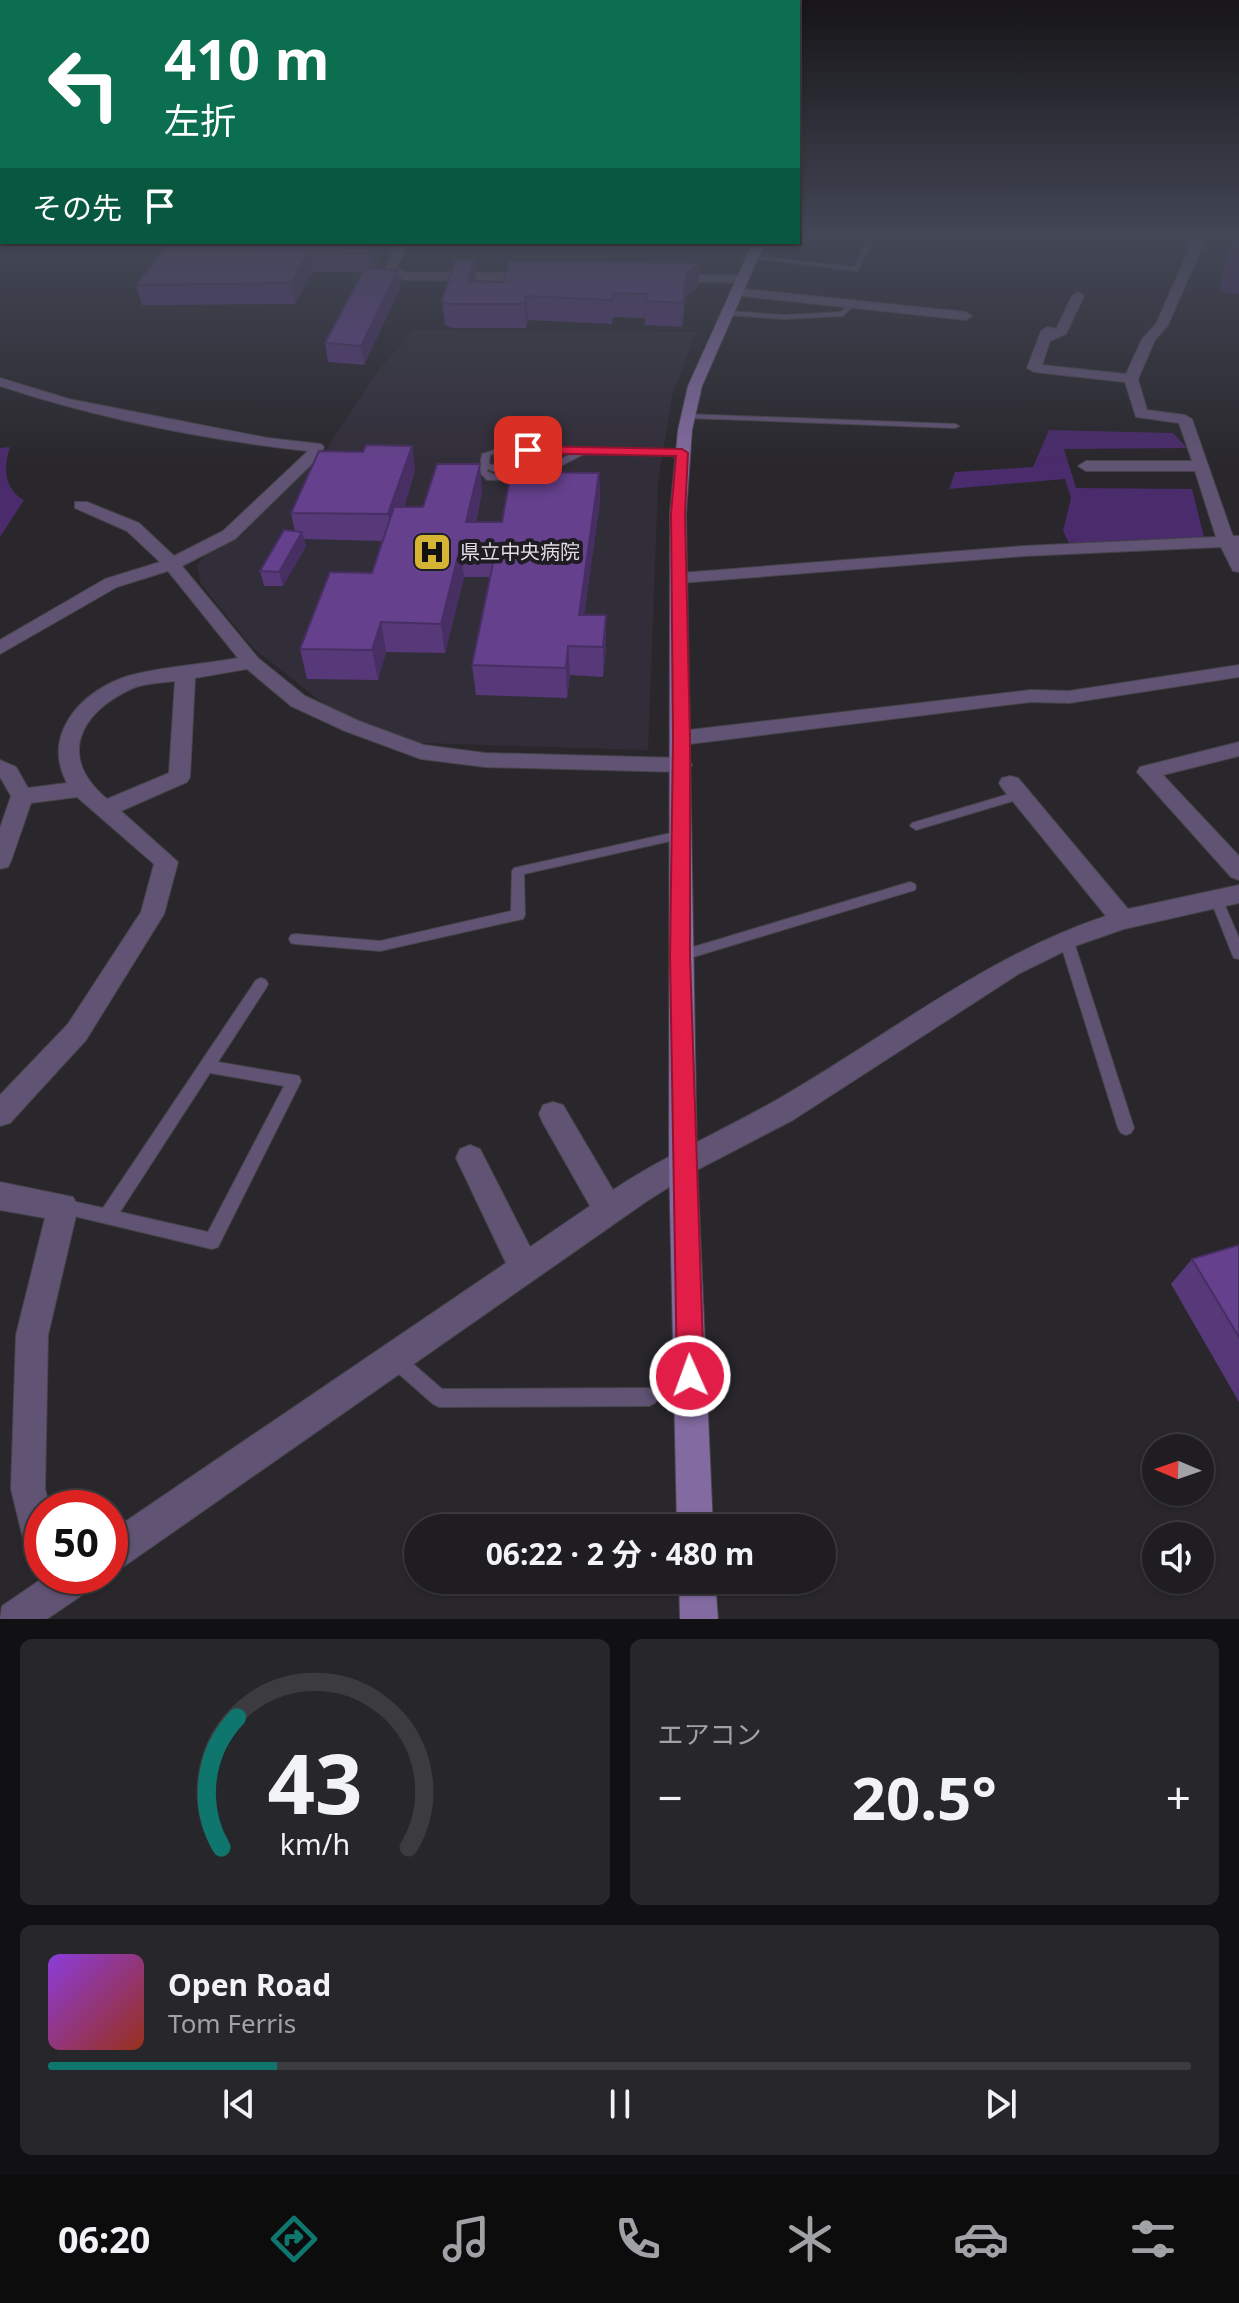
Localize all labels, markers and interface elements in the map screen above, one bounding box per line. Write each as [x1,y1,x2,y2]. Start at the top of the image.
text: 410 m [164,20,329,96]
icon: left [32,32,136,136]
text: 左折 [164,96,236,145]
icon: arrive [138,184,182,228]
text: その先 [32,187,122,228]
pin [494,416,562,484]
icon: arrive [506,428,550,472]
hospital icon: 県立中央病院 [411,531,453,573]
place label: 県立中央病院 [460,538,580,565]
position arrow [648,1334,732,1418]
north arrow [1142,1434,1214,1506]
map controls [1142,1434,1214,1594]
speed limit sign: 50 [24,1490,128,1594]
button: sound [1142,1522,1214,1594]
text: 06:22 · 2 分 · 480 m [486,1533,754,1574]
text: エアコン [658,1716,762,1752]
text: 43 [267,1725,362,1838]
text: 20.5° [852,1756,997,1838]
text: − [658,1767,683,1827]
text: + [1166,1767,1191,1827]
text: km/h [280,1824,350,1863]
text: Open Road [168,1964,331,2005]
text: Tom Ferris [168,2005,296,2041]
icon: previous [217,2082,261,2126]
icon: pause [598,2082,642,2126]
icon: next [979,2082,1023,2126]
icon: directions [266,2211,322,2267]
icon: music [438,2211,494,2267]
icon: phone [610,2211,666,2267]
icon: climate [782,2211,838,2267]
icon: car [953,2211,1009,2267]
icon: filters [1125,2211,1181,2267]
text: 06:20 [58,2215,150,2264]

